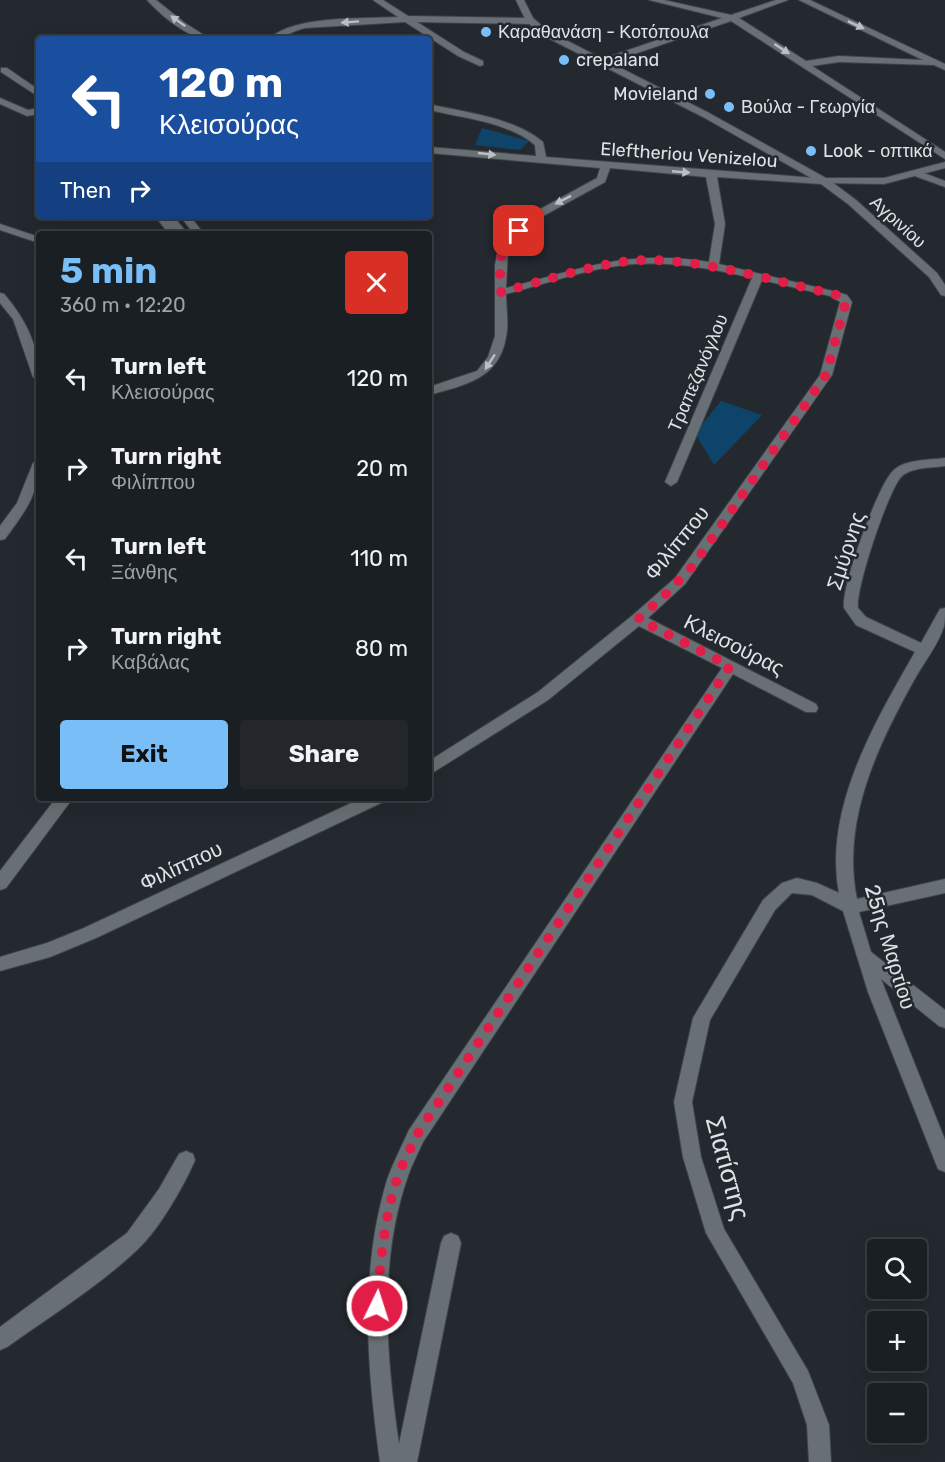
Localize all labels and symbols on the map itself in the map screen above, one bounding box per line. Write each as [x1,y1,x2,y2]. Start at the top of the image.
one-way arrow [170,15,186,27]
one-way arrow [340,17,359,27]
one-way arrow [848,20,865,29]
place label: Καραθανάση - Κοτόπουλα [498,21,709,43]
marker: Καραθανάση - Κοτόπουλα [479,25,493,39]
one-way arrow [774,44,790,55]
place label: crepaland [576,49,659,71]
marker: crepaland [557,53,571,67]
place label: Movieland [613,83,698,105]
marker: Movieland [703,87,717,101]
place label: Βούλα - Γεωργία [741,96,875,118]
marker: Βούλα - Γεωργία [722,100,736,114]
street label: Eleftheriou Venizelou [600,138,778,172]
place label: Look - οπτικά [823,140,933,162]
marker: Look - οπτικά [804,144,818,158]
one-way arrow [478,149,497,159]
one-way arrow [672,167,691,177]
street label: Αγρινίου [865,191,931,253]
one-way arrow [555,195,572,205]
pin [493,205,544,256]
street label: Τραπεζανόγλου [663,311,733,435]
one-way arrow [485,354,496,371]
street label: Φιλίππου [639,500,714,585]
street label: Σμύρνης [821,509,870,593]
street label: Κλεισούρας [680,609,788,680]
street label: Φιλίππου [135,836,226,896]
street label: 25ης Μαρτίου [860,881,921,1012]
street label: Σιατίστης [699,1113,756,1223]
position arrow [345,1274,409,1338]

